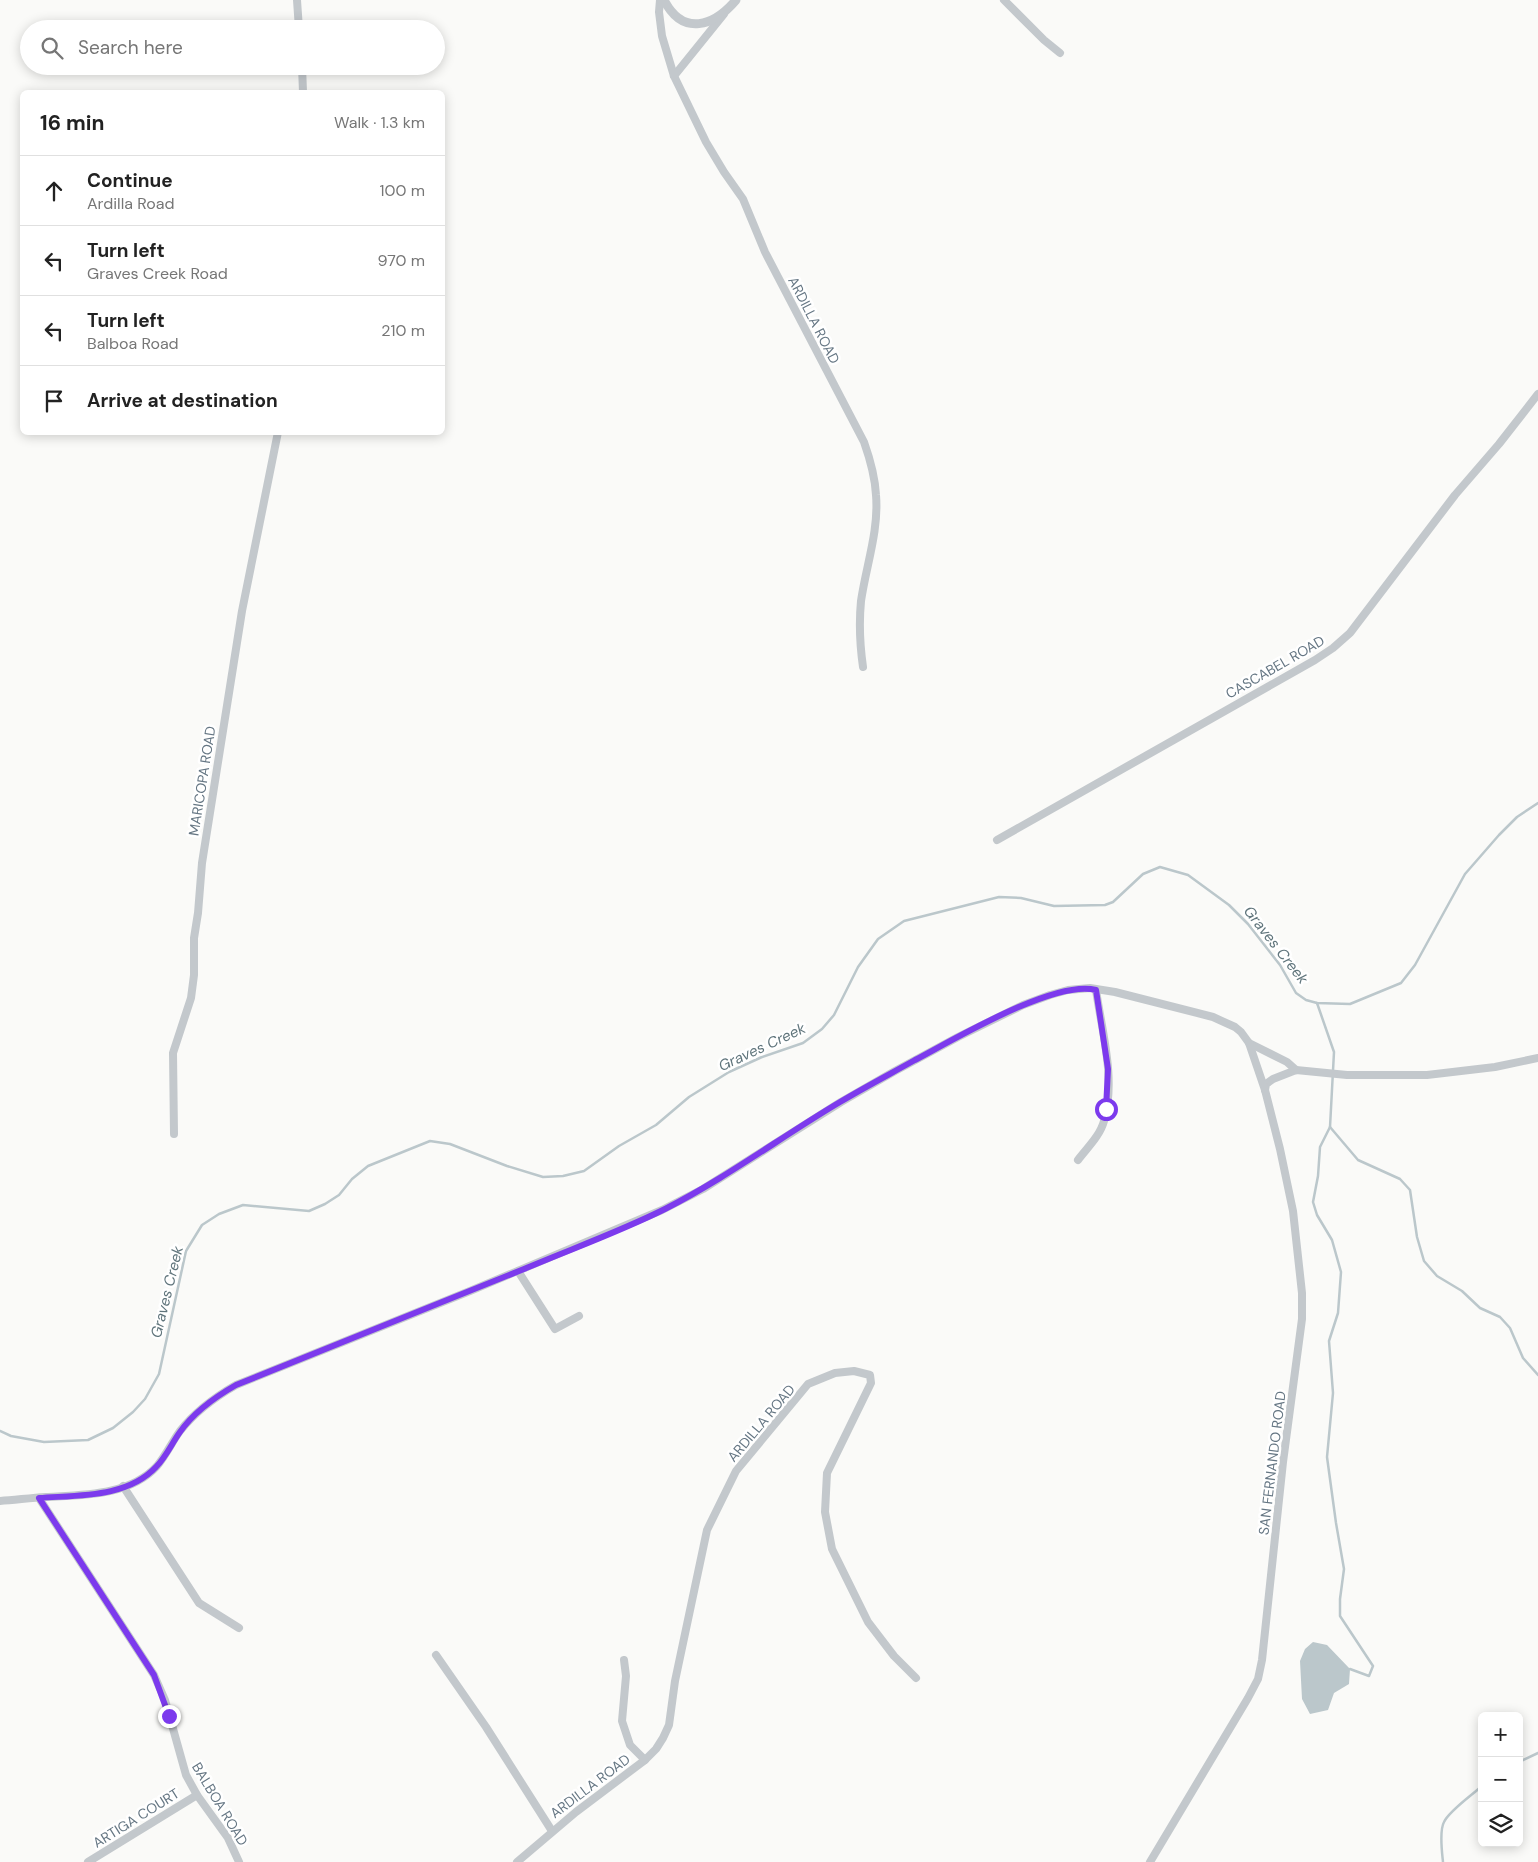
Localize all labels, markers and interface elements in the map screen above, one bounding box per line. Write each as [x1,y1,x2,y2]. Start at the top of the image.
search box [20,20,445,75]
icon: search [38,34,66,62]
text: Search here [78,35,183,60]
text: 16 min [40,109,104,137]
text: Walk · 1.3 km [334,112,425,133]
text: Continue [87,168,173,193]
icon: ahead [40,177,68,205]
text: 100 m [380,180,425,201]
text: Ardilla Road [87,193,174,214]
text: Turn left [87,238,165,263]
icon: left [40,247,68,275]
text: 970 m [378,250,425,271]
text: Graves Creek Road [87,263,228,284]
street label: ARDILLA ROAD [784,273,844,367]
text: Turn left [87,308,165,333]
icon: left [40,317,68,345]
text: 210 m [381,320,425,341]
text: Balboa Road [87,333,179,354]
icon: arrive [40,387,68,415]
text: Arrive at destination [87,388,278,413]
street label: CASCABEL ROAD [1222,631,1328,703]
street label: MARICOPA ROAD [184,725,220,837]
water label: Graves Creek [1239,902,1313,988]
water label: Graves Creek [715,1018,809,1076]
route start [1095,1098,1118,1121]
water label: Graves Creek [146,1244,188,1340]
street label: ARDILLA ROAD [723,1381,799,1465]
street label: SAN FERNANDO ROAD [1254,1390,1290,1536]
route end [158,1705,181,1728]
map controls [1478,1712,1523,1847]
button: + [1478,1712,1523,1757]
street label: ARDILLA ROAD [546,1750,634,1822]
button: − [1478,1757,1523,1802]
street label: BALBOA ROAD [188,1759,252,1849]
street label: ARTIGA COURT [89,1784,183,1852]
button: layers [1478,1802,1523,1847]

